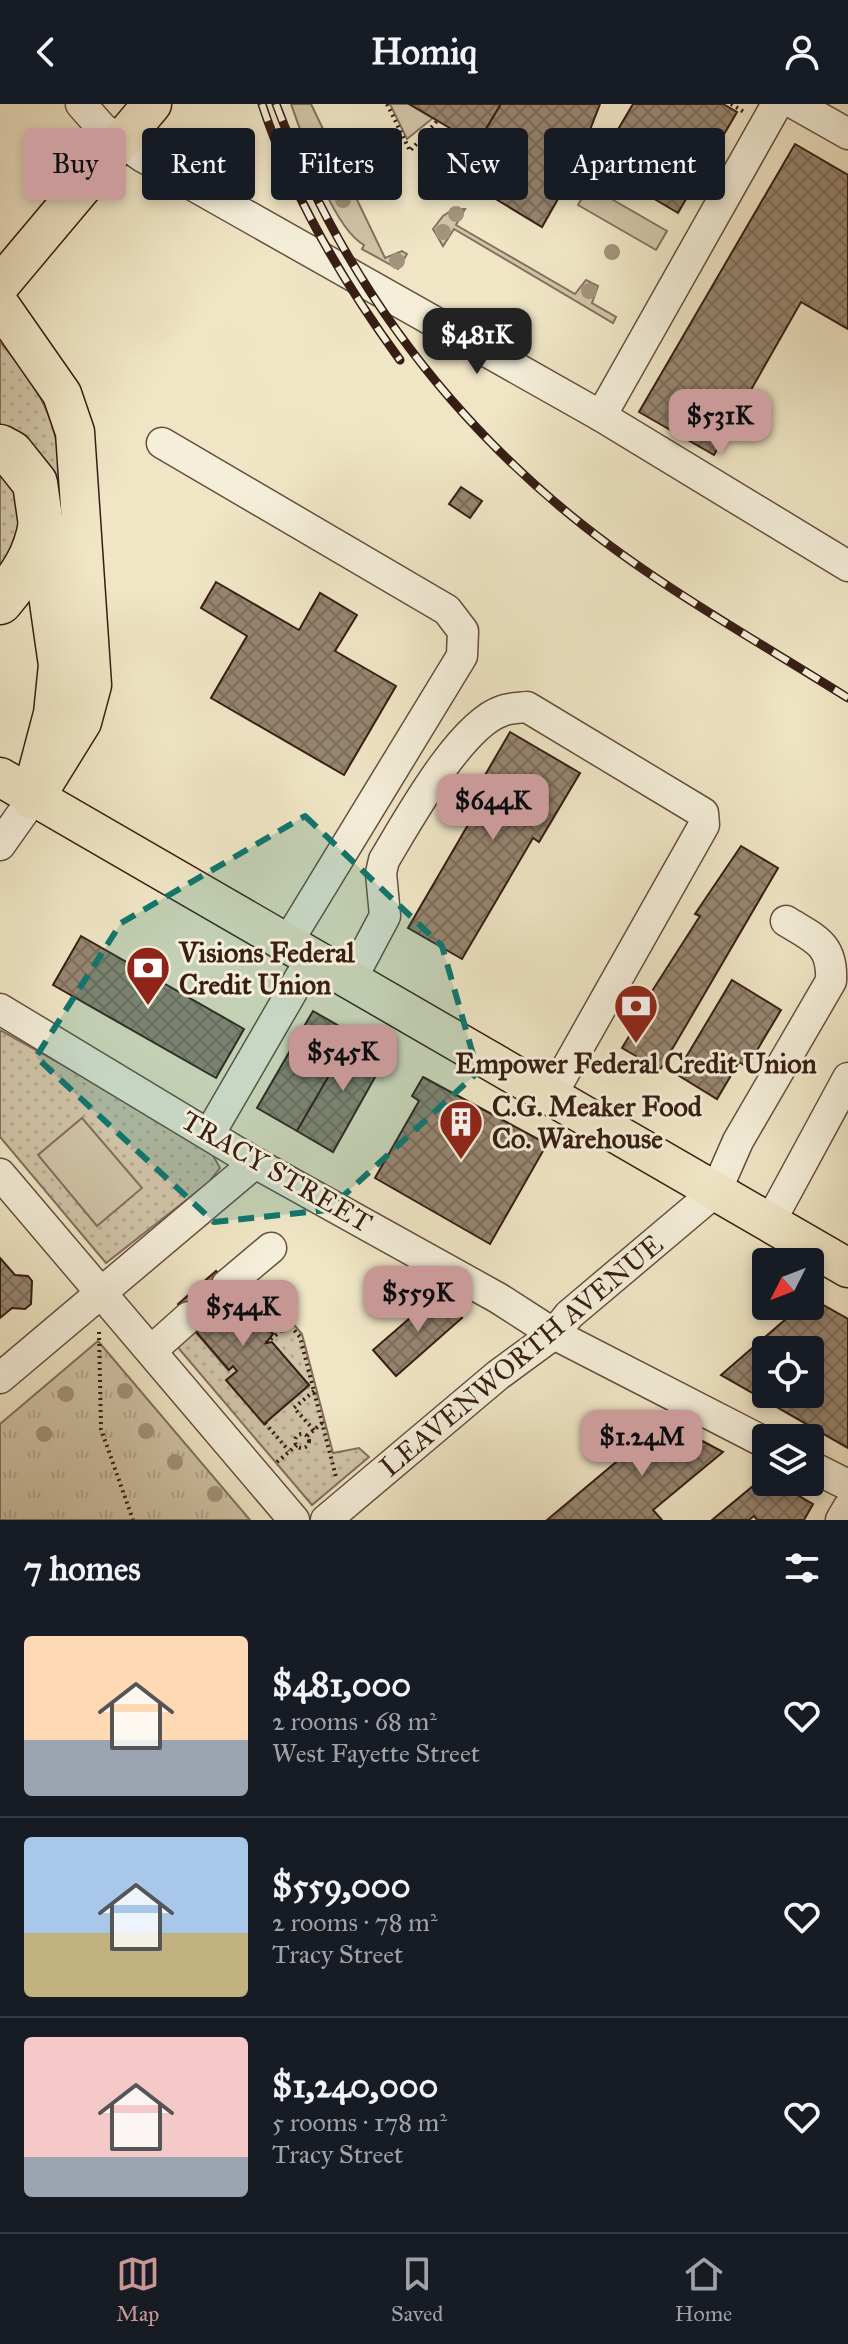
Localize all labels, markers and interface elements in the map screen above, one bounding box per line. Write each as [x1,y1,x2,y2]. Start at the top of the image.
icon: back [24,30,68,74]
text: Homiq [371,30,477,74]
icon: person [780,30,824,74]
chip: Buy [24,128,126,200]
chip: Rent [142,128,255,200]
chip: Filters [271,128,402,200]
chip: New [418,128,528,200]
chip: Apartment [544,128,725,200]
pin: $481K [421,308,533,376]
text: $481K [441,318,513,350]
pin: $531K [664,389,776,457]
text: $531K [687,399,753,431]
pin: $644K [437,774,549,842]
text: $644K [455,784,531,816]
place label: Visions Federal Credit Union [178,935,355,1002]
bank icon: Visions Federal Credit Union [124,944,172,1007]
bank icon: Empower Federal Credit Union [612,982,660,1045]
pin: $545K [287,1025,399,1093]
text: $545K [307,1035,379,1067]
place label: Empower Federal Credit Union [455,1046,817,1081]
place label: C.G. Meaker Food Co. Warehouse [492,1089,703,1156]
building icon: C.G. Meaker Food Co. Warehouse [437,1098,485,1161]
street label: TRACY STREET [175,1103,378,1240]
street label: LEAVENWORTH AVENUE [373,1227,670,1484]
north arrow [752,1248,824,1320]
map controls [752,1248,824,1496]
pin: $559K [362,1266,474,1334]
text: $559K [382,1276,454,1308]
pin: $544K [187,1280,299,1348]
text: $544K [206,1290,280,1322]
button: locate [752,1336,824,1408]
pin: $1.24M [577,1410,707,1478]
text: $1.24M [599,1420,685,1452]
button: layers [752,1424,824,1496]
icon: filters [780,1546,824,1590]
text: 7 homes [24,1548,141,1589]
text: $481,000 [272,1664,411,1705]
icon: home [88,1668,184,1764]
icon: heart [780,1694,824,1738]
text: 2 rooms · 68 m² [272,1705,437,1737]
text: West Fayette Street [272,1737,480,1769]
text: $559,000 [272,1865,410,1906]
icon: home [88,1869,184,1965]
icon: heart [780,1895,824,1939]
text: 2 rooms · 78 m² [272,1906,437,1938]
text: Tracy Street [272,1938,403,1970]
text: $1,240,000 [272,2065,438,2106]
icon: home [88,2069,184,2165]
icon: heart [780,2095,824,2139]
text: 5 rooms · 178 m² [272,2106,447,2138]
text: Tracy Street [272,2138,403,2170]
tab: Map [116,2252,160,2327]
tab: Saved [391,2252,443,2327]
tab: Home [675,2252,732,2327]

